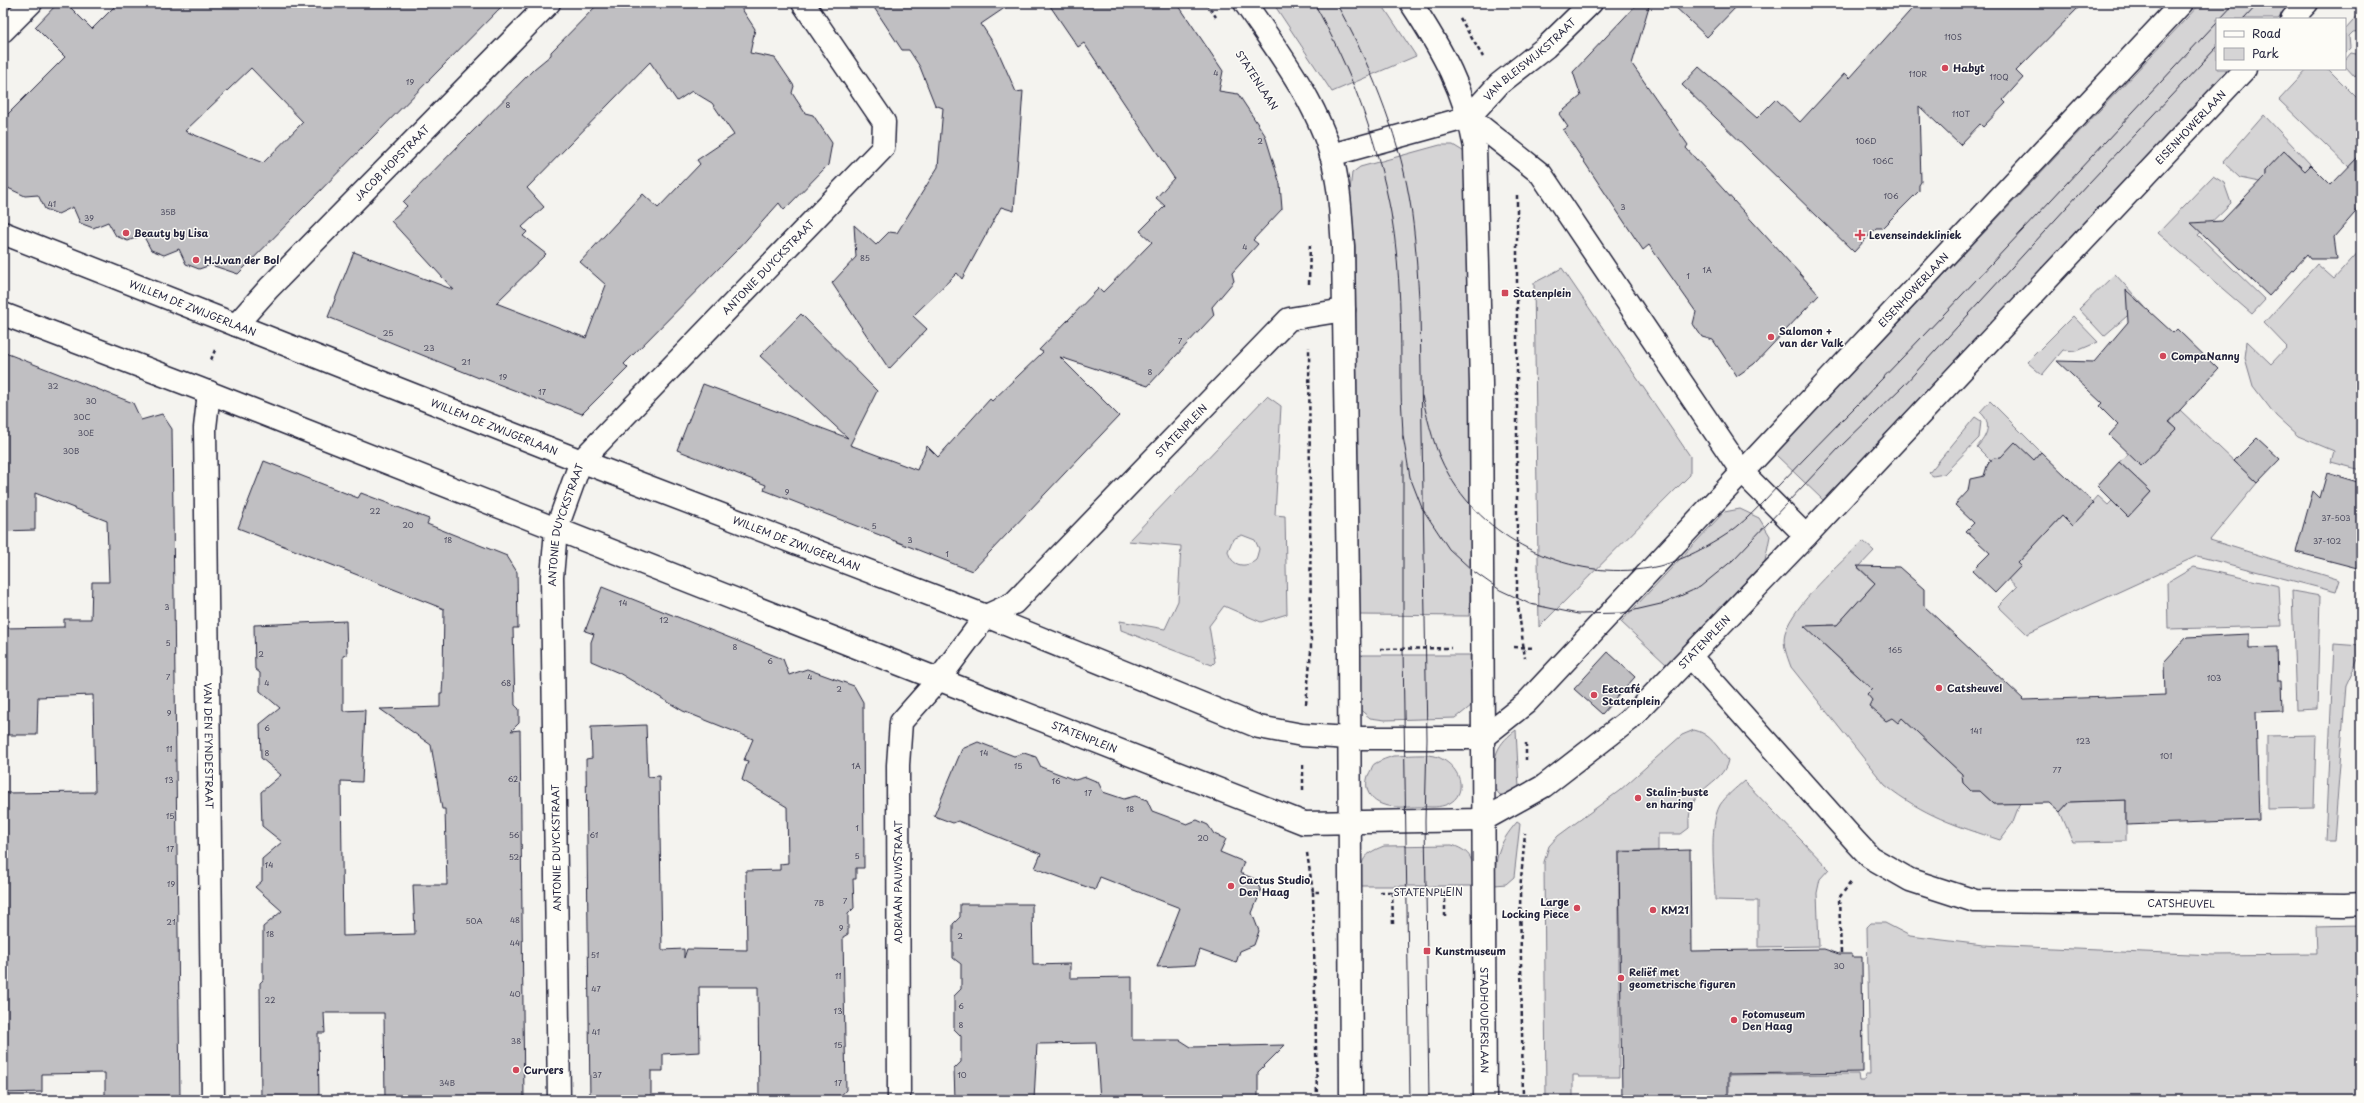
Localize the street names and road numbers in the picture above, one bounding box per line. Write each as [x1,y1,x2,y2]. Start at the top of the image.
street label: VAN BLEISWIJKSTRAAT [1480,14,1579,103]
street label: STATENLAAN [1232,47,1282,113]
street label: EISENHOWERLAAN [2151,86,2229,167]
street label: JACOB HOPSTRAAT [351,121,432,204]
street label: ANTONIE DUYCKSTRAAT [718,215,818,318]
street label: EISENHOWERLAAN [1874,249,1952,330]
street label: WILLEM DE ZWIJGERLAAN [127,276,259,339]
street label: WILLEM DE ZWIJGERLAAN [429,394,560,458]
street label: STATENPLEIN [1151,400,1210,460]
street label: ANTONIE DUYCKSTRAAT [544,460,587,587]
street label: WILLEM DE ZWIJGERLAAN [731,512,863,574]
street label: STATENPLEIN [1674,611,1733,672]
street label: VAN DEN EYNDESTRAAT [201,683,218,809]
street label: STATENPLEIN [1049,716,1120,756]
street label: ANTONIE DUYCKSTRAAT [547,784,564,912]
street label: ADRIAAN PAUWSTRAAT [890,820,905,944]
street label: STATENPLEIN [1393,884,1463,899]
street label: CATSHEUVEL [2147,895,2216,911]
street label: STADHOUDERSLAAN [1477,967,1493,1074]

